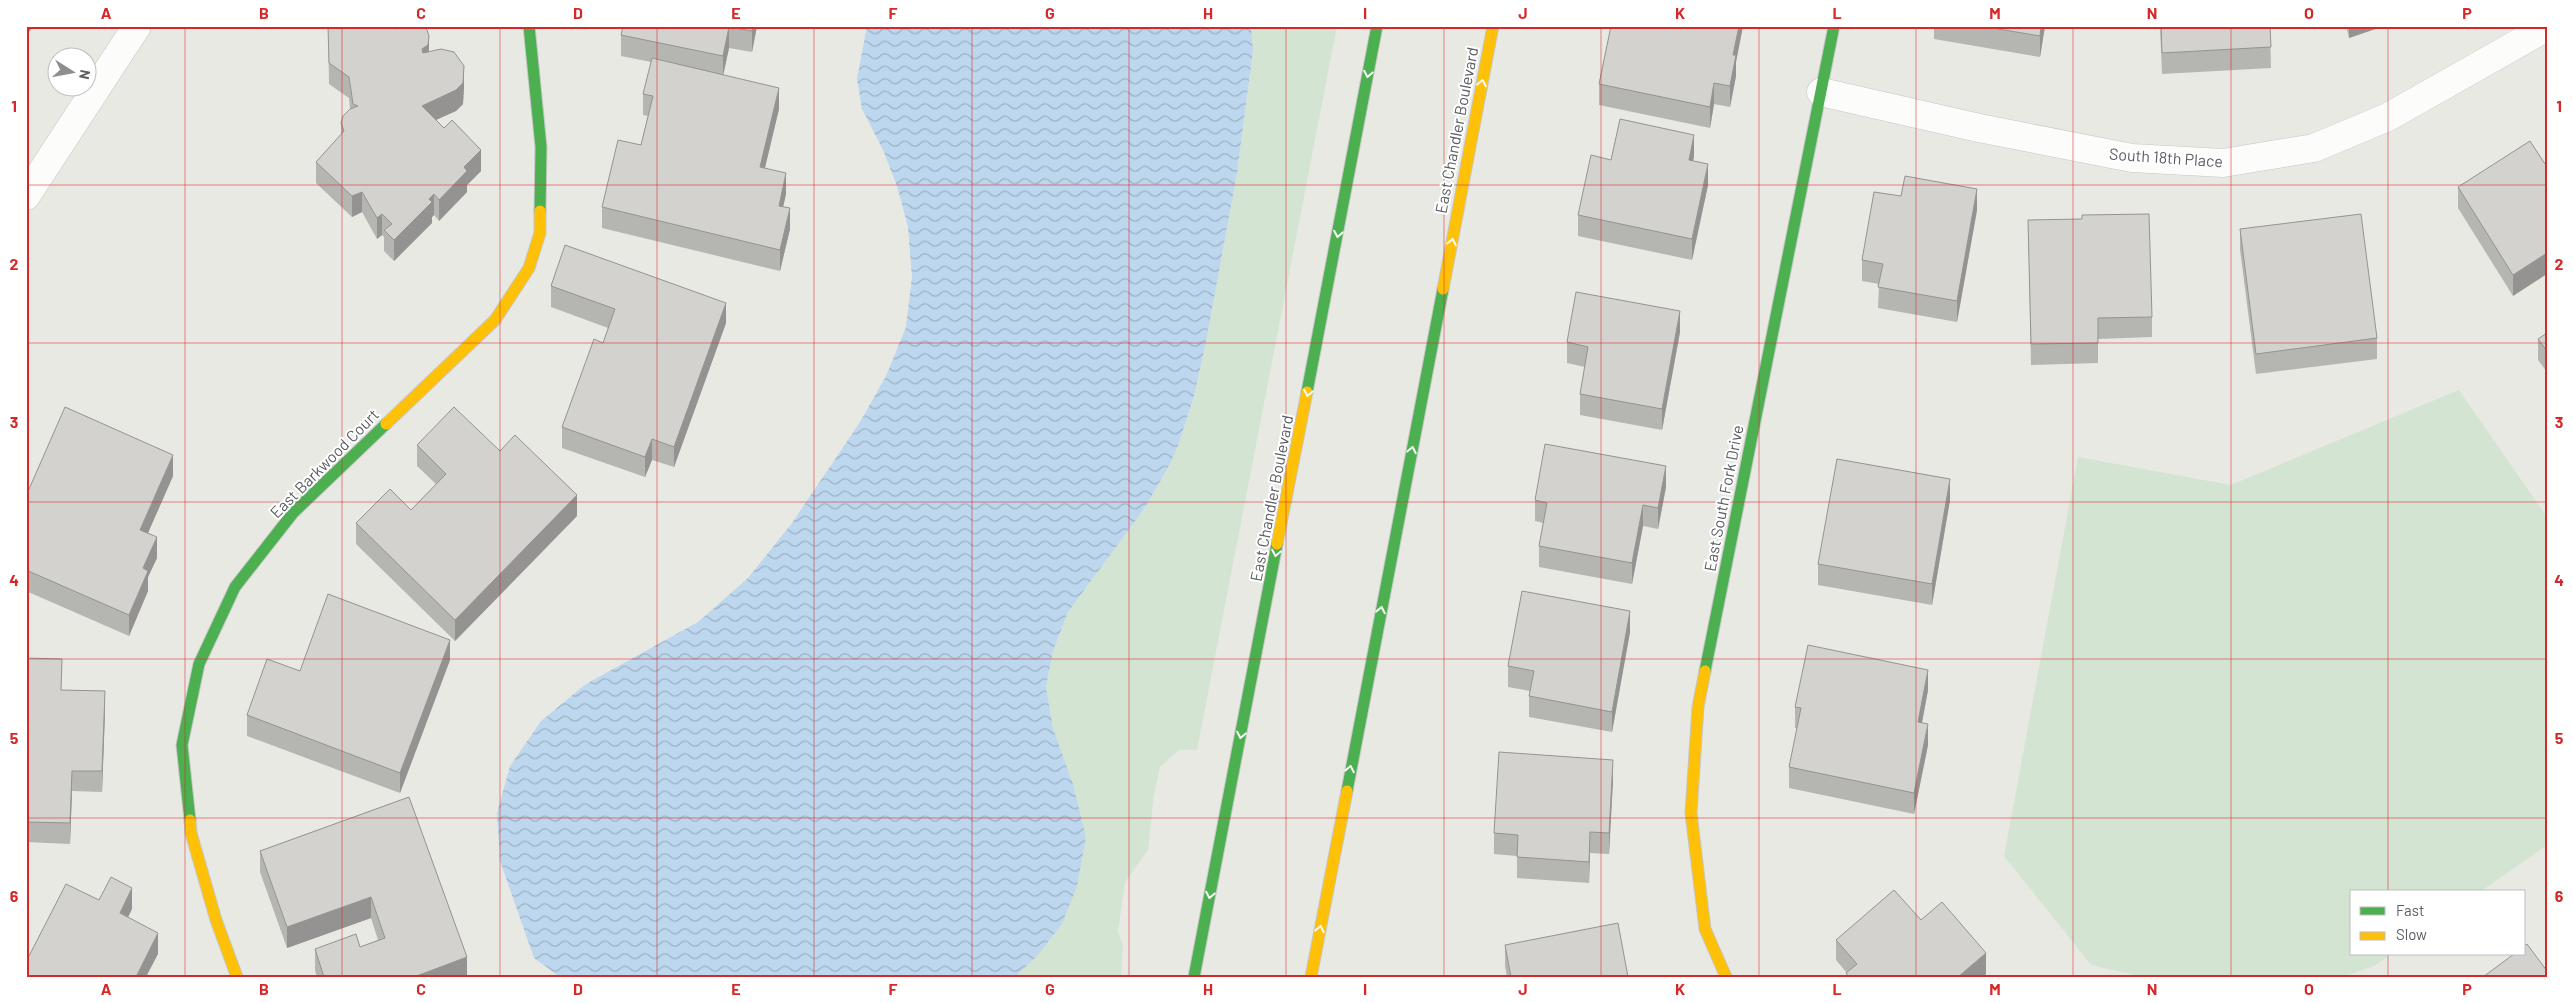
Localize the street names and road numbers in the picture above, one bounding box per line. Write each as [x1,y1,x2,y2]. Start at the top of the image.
street label: East Chandler Boulevard [1431,45,1481,215]
street label: South 18th Place [2108,144,2224,170]
street label: East Barkwood Court [266,405,382,521]
street label: East Chandler Boulevard [1246,413,1296,583]
street label: East South Fork Drive [1699,423,1747,573]

